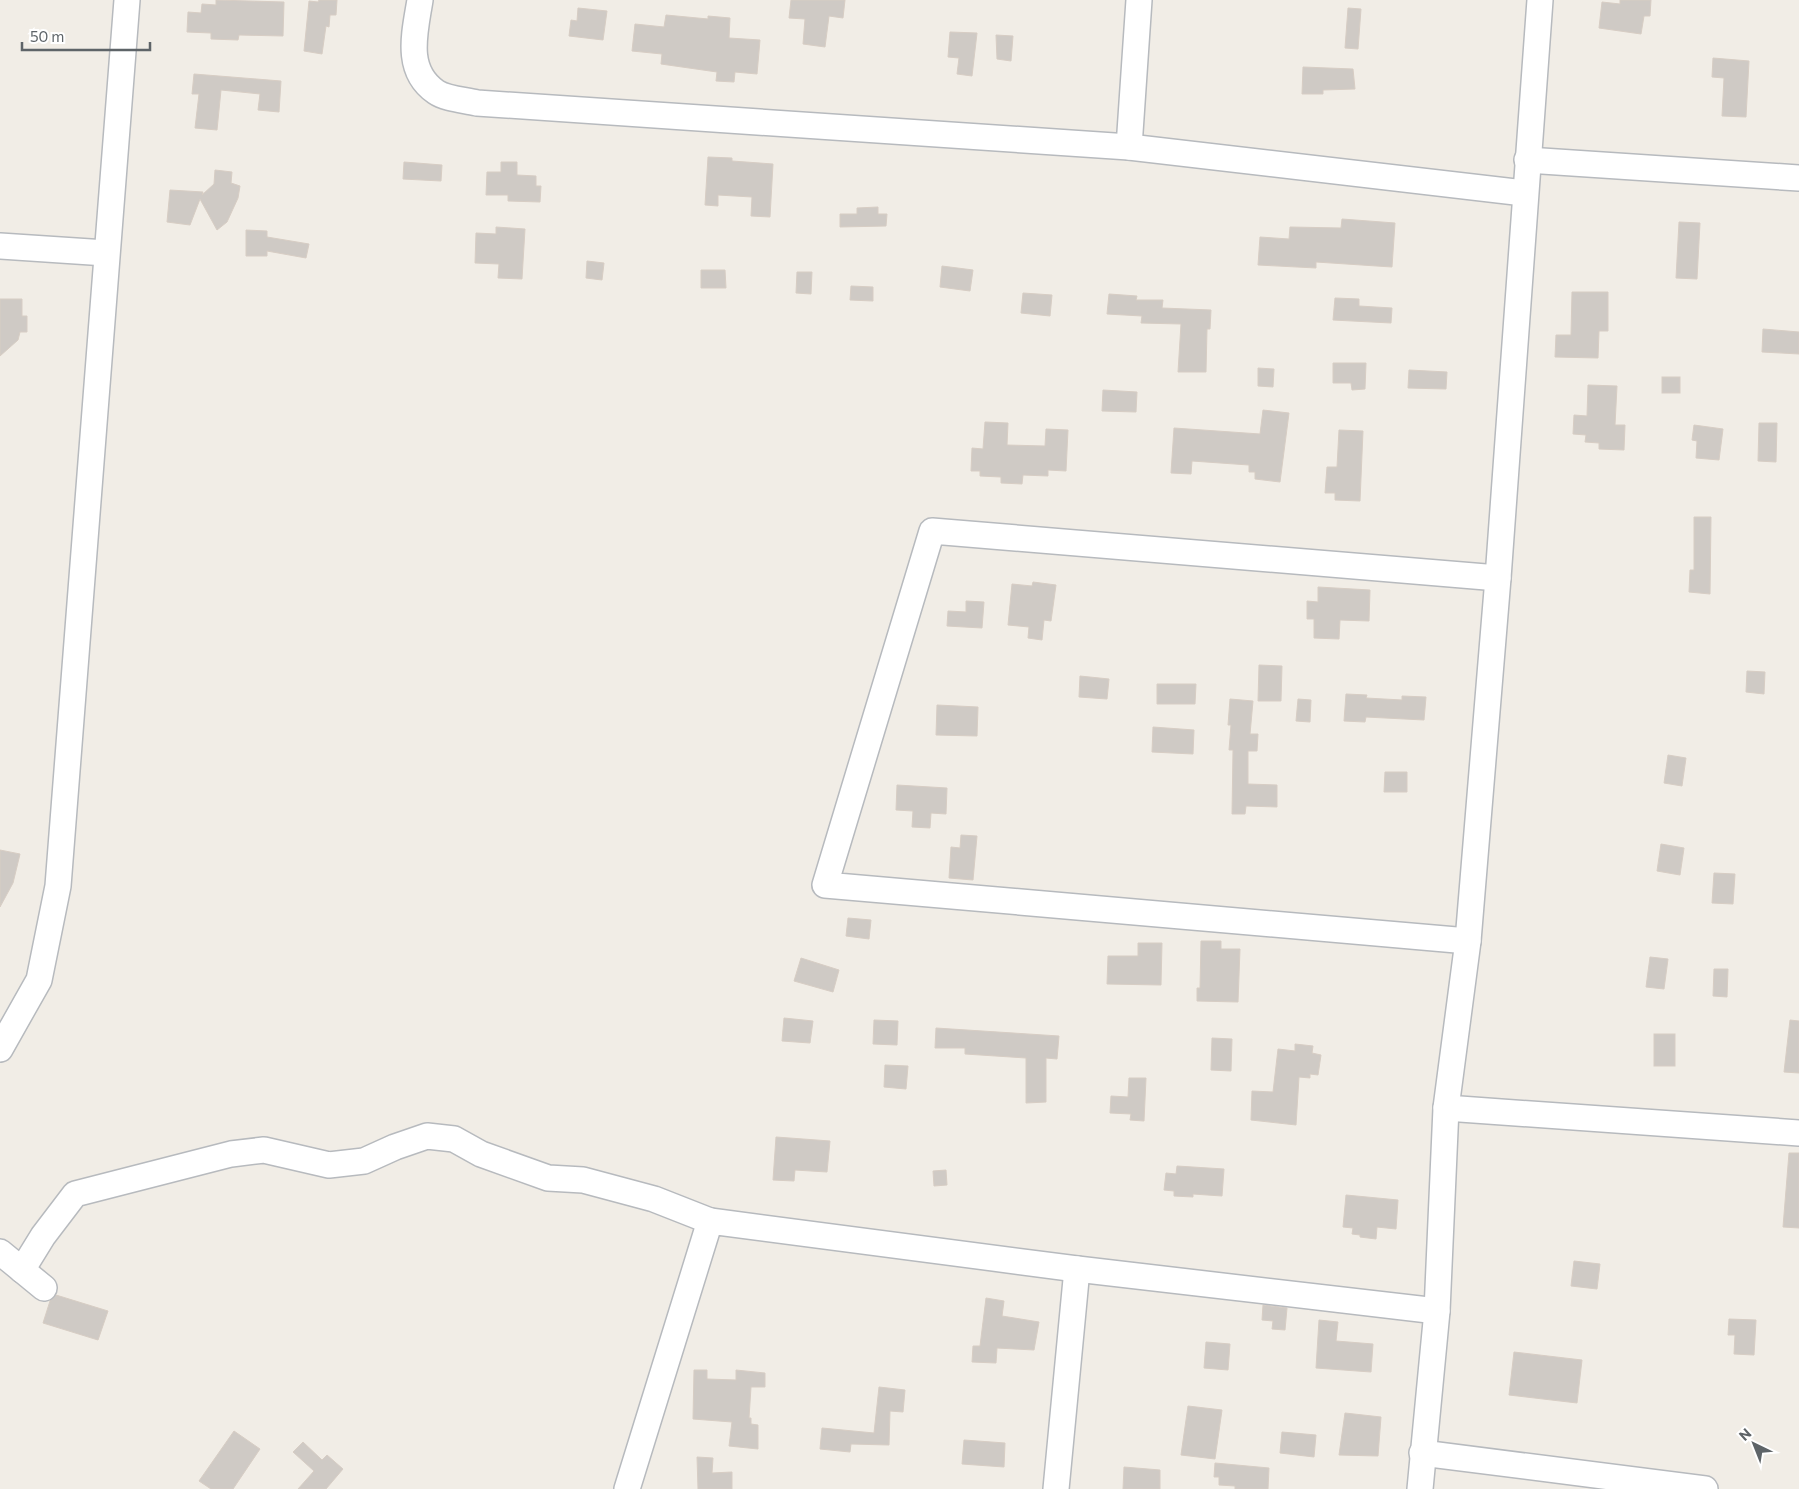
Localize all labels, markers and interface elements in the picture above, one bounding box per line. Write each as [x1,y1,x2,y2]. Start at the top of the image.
scale bar [22,20,150,52]
text: 50 m [30,27,64,45]
north arrow [1729,1419,1779,1469]
text: N [1735,1424,1754,1444]

